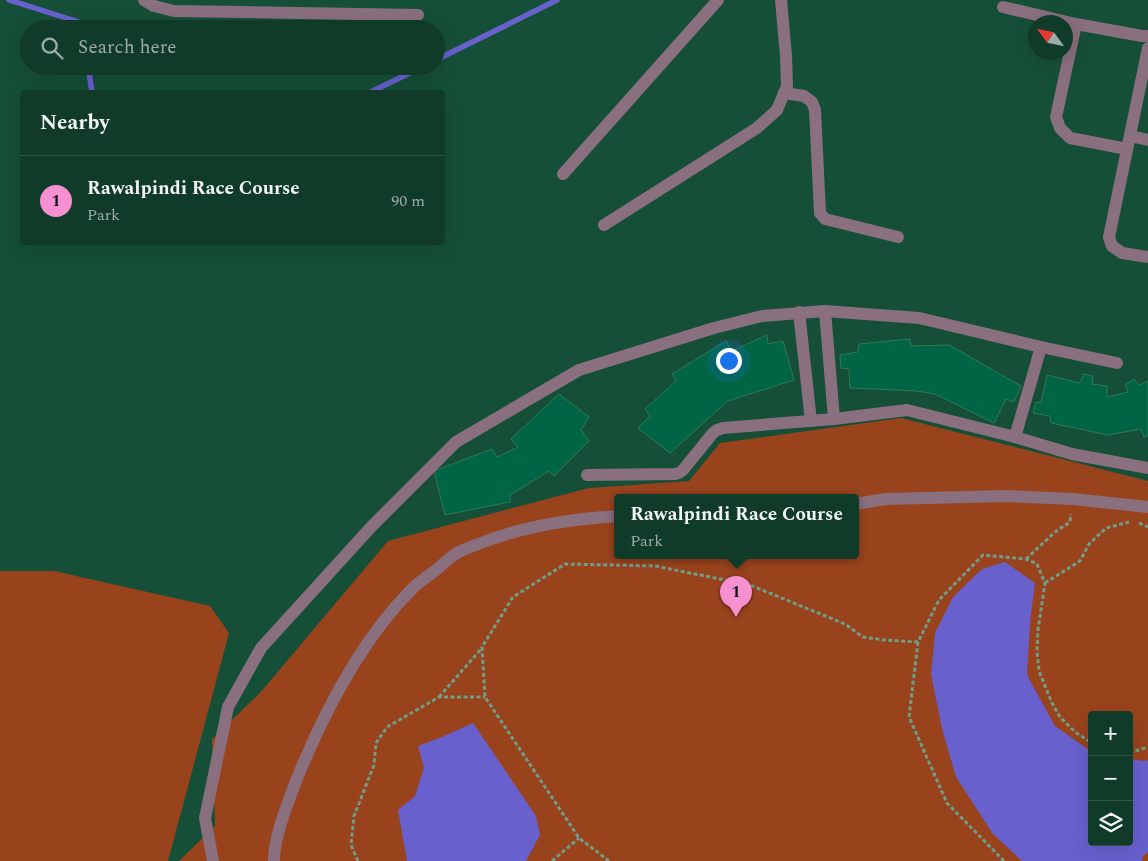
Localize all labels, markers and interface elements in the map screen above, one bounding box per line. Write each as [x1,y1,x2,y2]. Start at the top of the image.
north arrow [1028,15,1073,60]
search box [20,20,445,75]
text: Search here [78,33,177,62]
icon: search [38,34,66,62]
text: Nearby [40,107,110,139]
text: Rawalpindi Race Course [87,174,300,203]
text: 1 [52,189,60,213]
text: 90 m [391,189,425,213]
text: Park [87,203,120,227]
your location [716,348,742,374]
popup [614,494,859,559]
text: Rawalpindi Race Course [630,500,843,529]
text: Park [630,529,663,553]
pin: 1 [720,576,752,617]
map controls [1088,711,1133,846]
button: + [1088,711,1133,756]
button: − [1088,756,1133,801]
button: layers [1088,801,1133,846]

